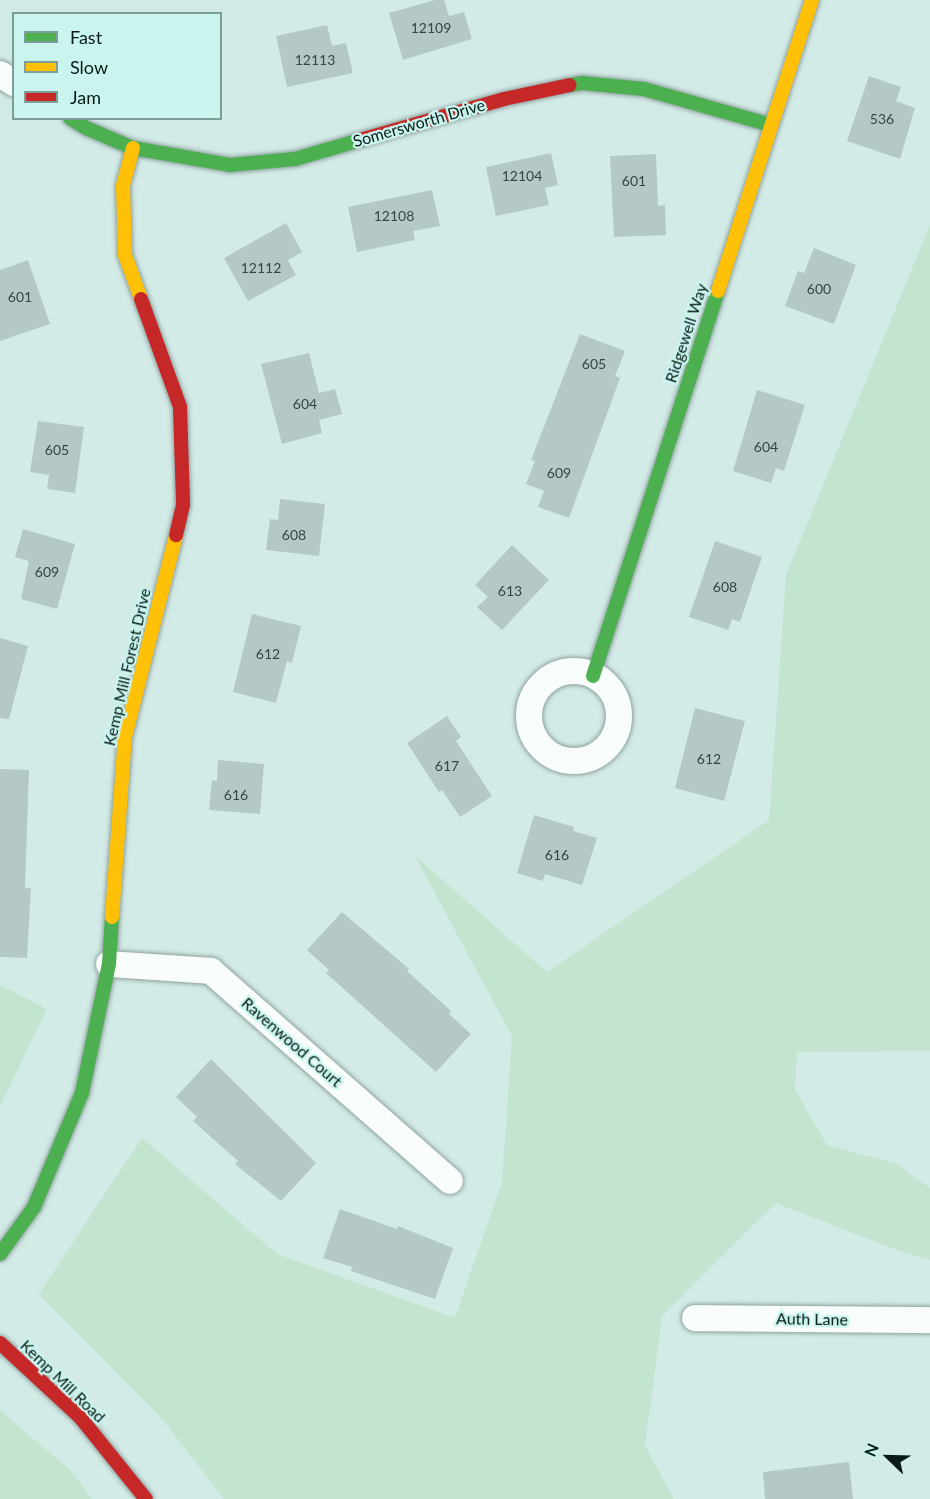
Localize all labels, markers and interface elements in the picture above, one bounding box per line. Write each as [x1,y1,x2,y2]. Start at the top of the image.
legend [12,12,222,120]
house number: 12109 [411,20,451,36]
text: Fast [70,26,102,48]
house number: 12113 [295,52,335,68]
text: Slow [70,56,108,78]
text: Jam [70,86,101,108]
street label: Somersworth Drive [351,95,487,151]
house number: 536 [870,111,894,127]
house number: 12104 [502,168,542,184]
house number: 601 [622,173,646,189]
house number: 12108 [374,208,414,224]
house number: 12112 [241,260,281,276]
street label: Ridgewell Way [661,281,711,385]
house number: 600 [807,281,831,297]
house number: 601 [8,289,32,305]
house number: 605 [582,356,606,372]
house number: 604 [293,396,317,412]
house number: 604 [754,439,778,455]
house number: 605 [45,442,69,458]
house number: 609 [547,465,571,481]
house number: 608 [282,527,306,543]
house number: 609 [35,564,59,580]
house number: 608 [713,579,737,595]
house number: 613 [498,583,522,599]
street label: Kemp Mill Forest Drive [100,586,154,748]
house number: 612 [256,646,280,662]
house number: 612 [697,751,721,767]
house number: 617 [435,758,459,774]
house number: 616 [224,787,248,803]
house number: 616 [545,847,569,863]
street label: Ravenwood Court [238,993,346,1091]
street label: Auth Lane [776,1309,848,1329]
street label: Kemp Mill Road [17,1336,109,1426]
north arrow [858,1427,918,1487]
text: N [860,1440,882,1459]

